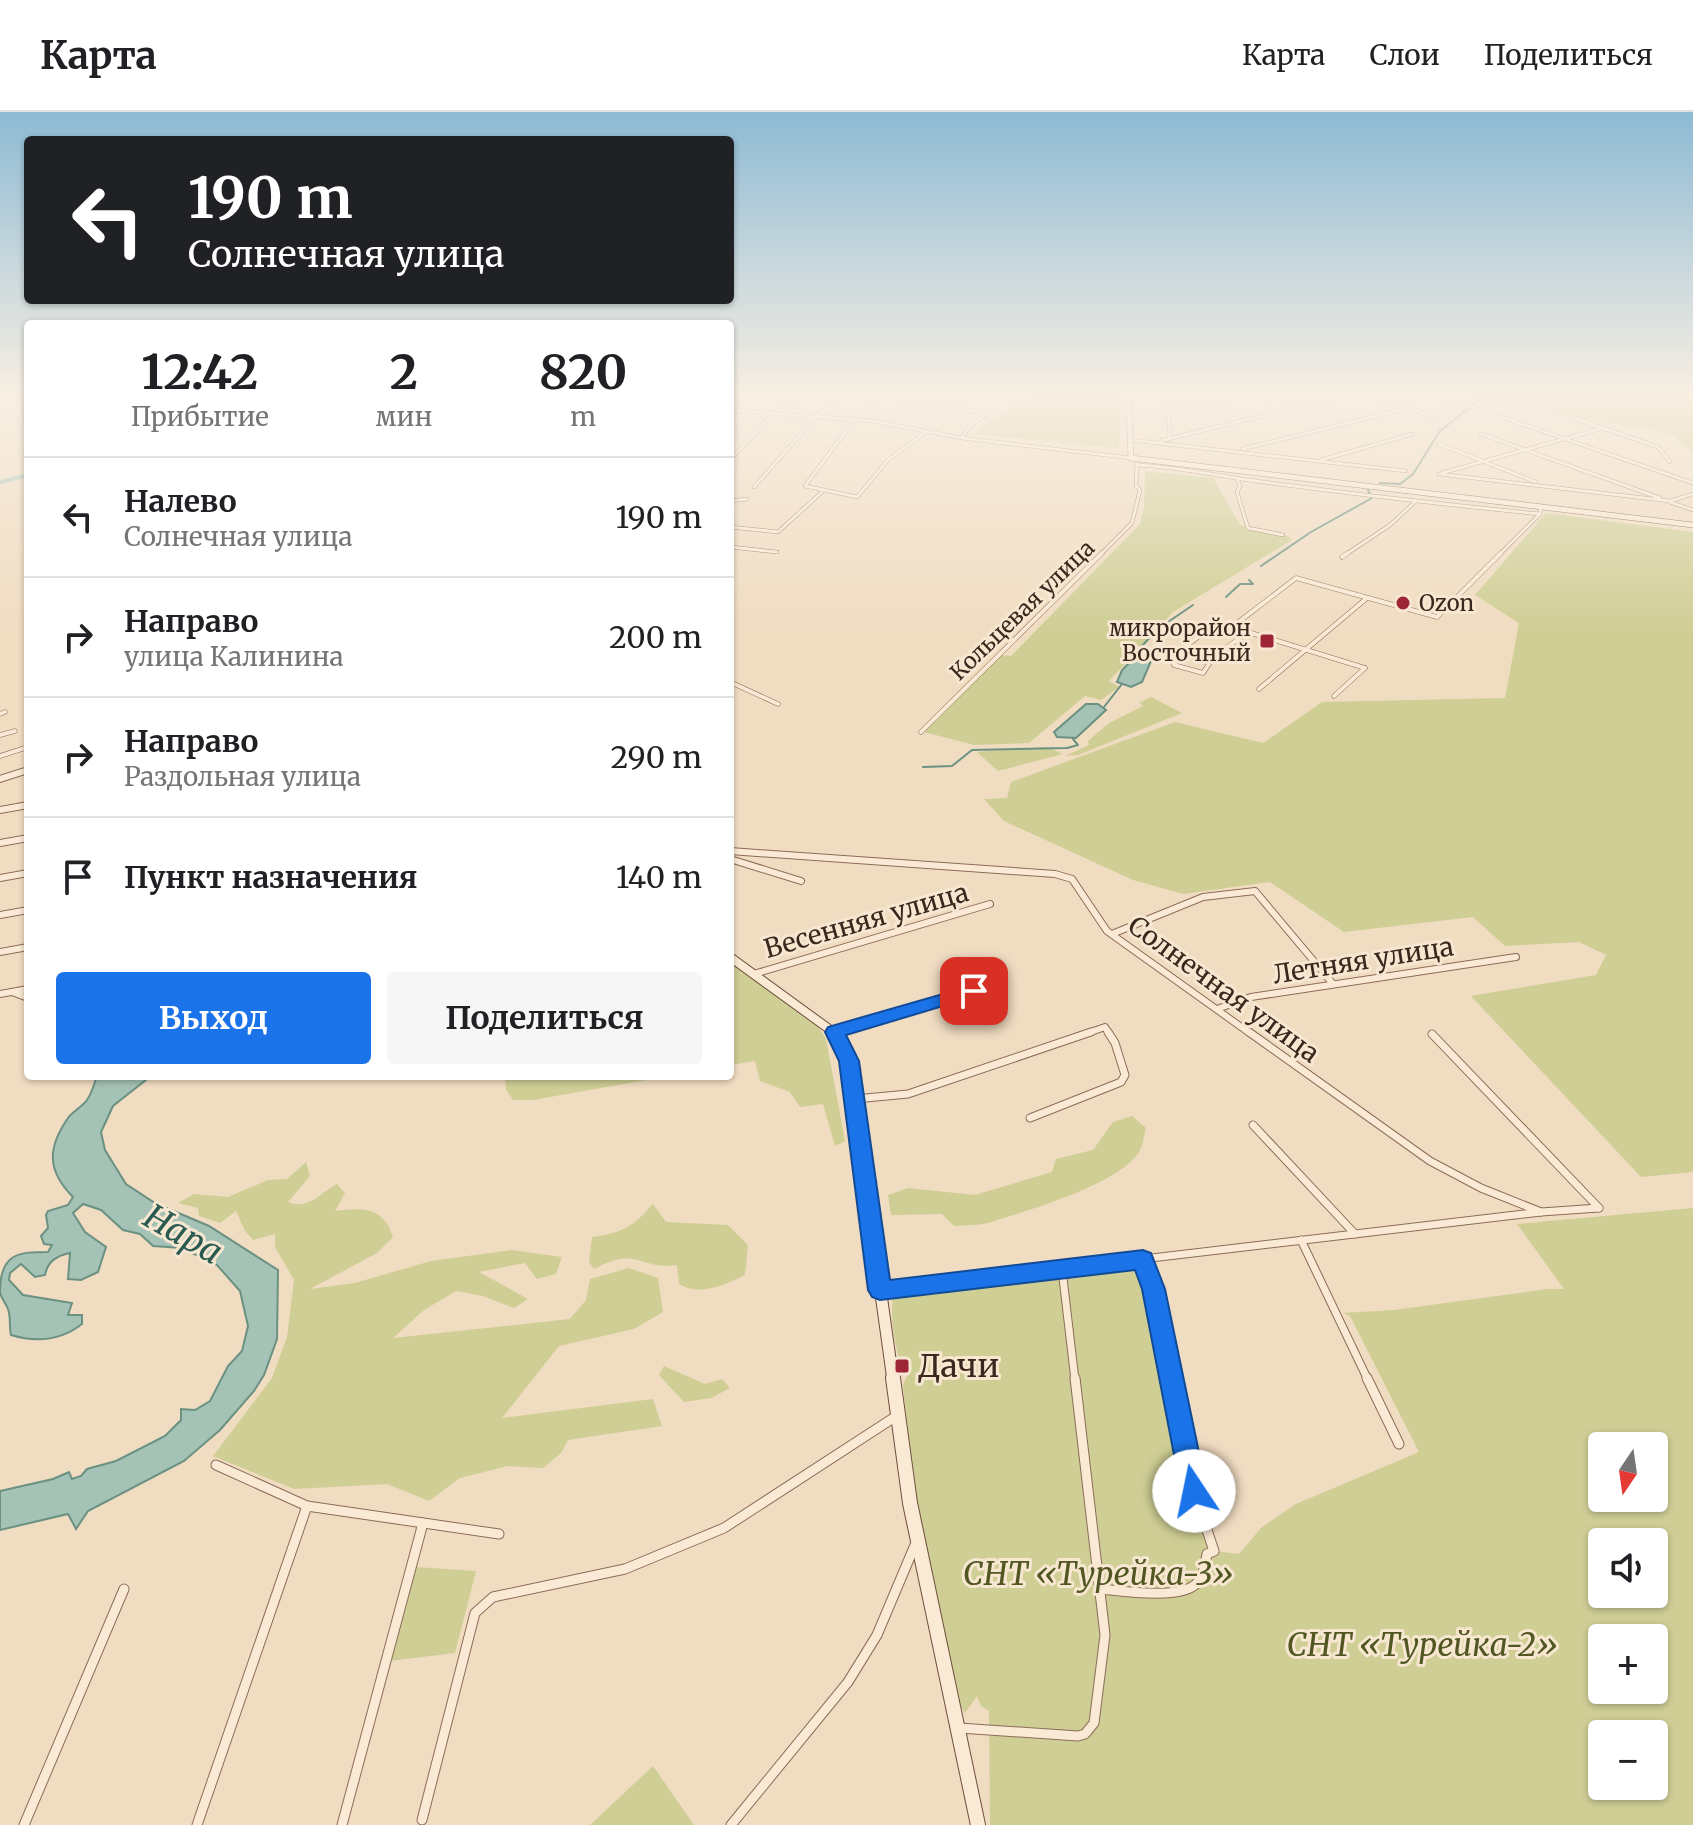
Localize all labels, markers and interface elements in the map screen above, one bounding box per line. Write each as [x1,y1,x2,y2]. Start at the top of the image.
text: Карта [40,32,157,79]
text: Карта [1242,37,1325,73]
text: Слои [1369,37,1440,73]
text: Поделиться [1484,37,1653,73]
text: 190 m [188,163,353,233]
icon: left [56,168,160,272]
text: Солнечная улица [188,232,504,277]
text: 12:42 [141,342,258,402]
text: 2 [390,342,418,402]
text: 820 [539,342,627,402]
text: Прибытие [131,400,269,433]
text: мин [376,400,432,433]
text: m [570,400,596,433]
text: Налево [124,482,237,520]
icon: left [56,495,100,539]
text: 190 m [615,498,702,536]
text: Солнечная улица [124,520,352,553]
street label: Кольцевая улица [944,534,1100,686]
place label: Ozon [1419,589,1475,617]
marker: Ozon [1394,594,1412,612]
text: Направо [124,602,258,640]
place label: микрорайон Восточный [1109,614,1251,667]
icon: right [56,615,100,659]
text: 200 m [609,618,702,656]
marker: микрорайон Восточный [1258,632,1276,650]
text: улица Калинина [124,640,344,673]
text: Направо [124,722,258,760]
icon: right [56,735,100,779]
text: 290 m [611,738,702,776]
text: Раздольная улица [124,760,361,793]
icon: arrive [56,855,100,899]
text: Пункт назначения [124,858,418,896]
text: 140 m [616,858,702,896]
street label: Весенняя улица [760,875,972,965]
street label: Солнечная улица [1122,909,1326,1069]
street label: Летняя улица [1270,929,1456,991]
pin [940,957,1008,1025]
icon: arrive [952,969,996,1013]
button: Выход [56,972,371,1064]
button: Поделиться [387,972,702,1064]
water label: Нара [136,1195,230,1273]
place label: Дачи [918,1346,999,1386]
marker: Дачи [893,1357,911,1375]
north arrow [1588,1432,1668,1512]
map controls [1588,1432,1668,1800]
position arrow [1152,1449,1236,1533]
button: sound [1588,1528,1668,1608]
park label: СНТ «Турейка-3» [963,1554,1233,1594]
button: + [1588,1624,1668,1704]
park label: СНТ «Турейка-2» [1286,1625,1558,1665]
button: − [1588,1720,1668,1800]

